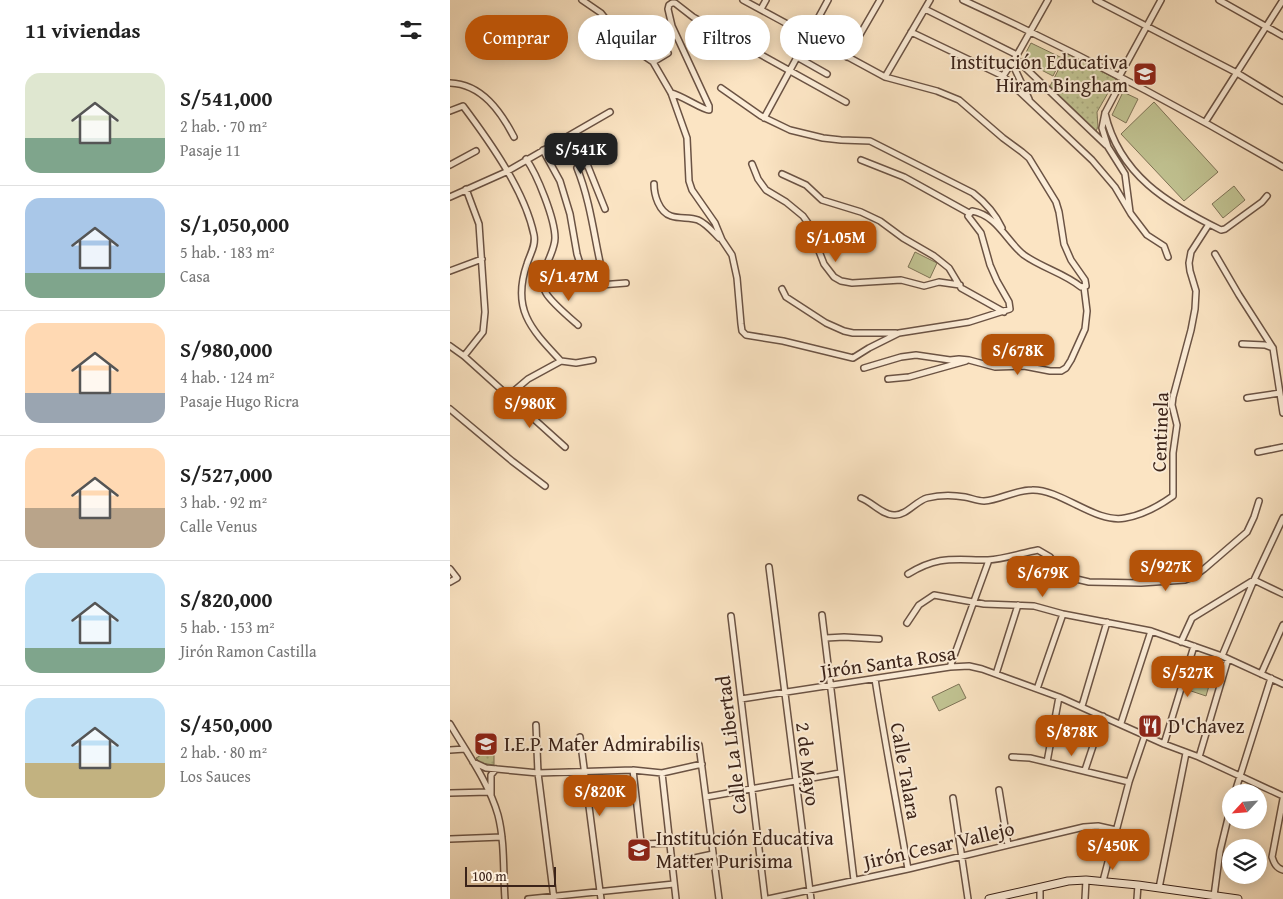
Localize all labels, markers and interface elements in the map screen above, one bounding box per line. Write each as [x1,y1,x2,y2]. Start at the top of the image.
text: 11 viviendas [25,15,141,46]
chip: Comprar [465,15,568,60]
chip: Alquilar [578,15,675,60]
chip: Filtros [685,15,770,60]
chip: Nuevo [780,15,863,60]
icon: filters [397,16,425,44]
place label: Institución Educativa Hiram Bingham [950,47,1129,99]
school or university icon: Institución Educativa Hiram Bingham [1132,61,1158,87]
text: S/541,000 [180,83,272,114]
icon: home [65,93,125,153]
text: 2 hab. · 70 m² [180,114,267,138]
pin: S/541K [540,132,622,175]
text: S/541K [555,137,607,161]
text: Pasaje 11 [180,138,241,162]
text: S/1,050,000 [180,209,289,240]
icon: home [65,218,125,278]
pin: S/1.05M [790,220,882,263]
text: S/1.05M [806,225,866,249]
text: 5 hab. · 183 m² [180,240,275,264]
pin: S/1.47M [523,260,615,302]
text: Casa [180,264,210,288]
text: S/1.47M [539,264,599,288]
text: S/980,000 [180,334,272,365]
pin: S/678K [977,334,1059,376]
text: S/678K [992,338,1044,362]
icon: home [65,343,125,403]
text: 4 hab. · 124 m² [180,365,275,389]
pin: S/980K [489,386,571,429]
text: Pasaje Hugo Ricra [180,389,299,413]
text: S/980K [504,391,556,415]
street label: Centinela [1144,391,1175,472]
text: S/527,000 [180,459,272,490]
icon: home [65,468,125,528]
text: 3 hab. · 92 m² [180,490,267,514]
text: Calle Venus [180,514,257,538]
pin: S/927K [1125,550,1207,592]
text: S/927K [1140,554,1192,578]
pin: S/679K [1002,556,1084,598]
text: S/679K [1017,560,1069,584]
text: S/820,000 [180,584,272,615]
icon: home [65,593,125,653]
text: 5 hab. · 153 m² [180,615,275,639]
street label: Jirón Santa Rosa [815,638,958,686]
text: Jirón Ramon Castilla [180,639,317,663]
pin: S/527K [1147,656,1229,698]
text: S/527K [1162,660,1214,684]
street label: Calle La Libertad [708,674,753,816]
text: S/450,000 [180,709,272,740]
place label: D'Chavez [1168,711,1244,740]
restaurant icon: D'Chavez [1137,713,1163,739]
pin: S/878K [1031,714,1113,757]
icon: home [65,718,125,778]
text: S/878K [1046,719,1098,743]
street label: 2 de Mayo [789,720,828,807]
street label: Calle Talara [884,720,929,822]
place label: I.E.P. Mater Admirabilis [504,729,700,758]
school or university icon: I.E.P. Mater Admirabilis [473,731,499,757]
text: 2 hab. · 80 m² [180,740,267,764]
text: Los Sauces [180,764,251,788]
pin: S/820K [559,774,641,817]
text: S/820K [574,779,626,803]
north arrow [1222,784,1268,829]
map controls [1222,784,1267,884]
street label: Jirón Cesar Vallejo [858,813,1017,877]
place label: Institución Educativa Matter Purisima [656,823,834,875]
pin: S/450K [1072,828,1154,871]
text: S/450K [1087,833,1139,857]
school or university icon: Institución Educativa Matter Purisima [626,837,652,863]
button: layers [1222,839,1267,884]
scale bar [465,864,556,887]
text: 100 m [472,866,507,886]

